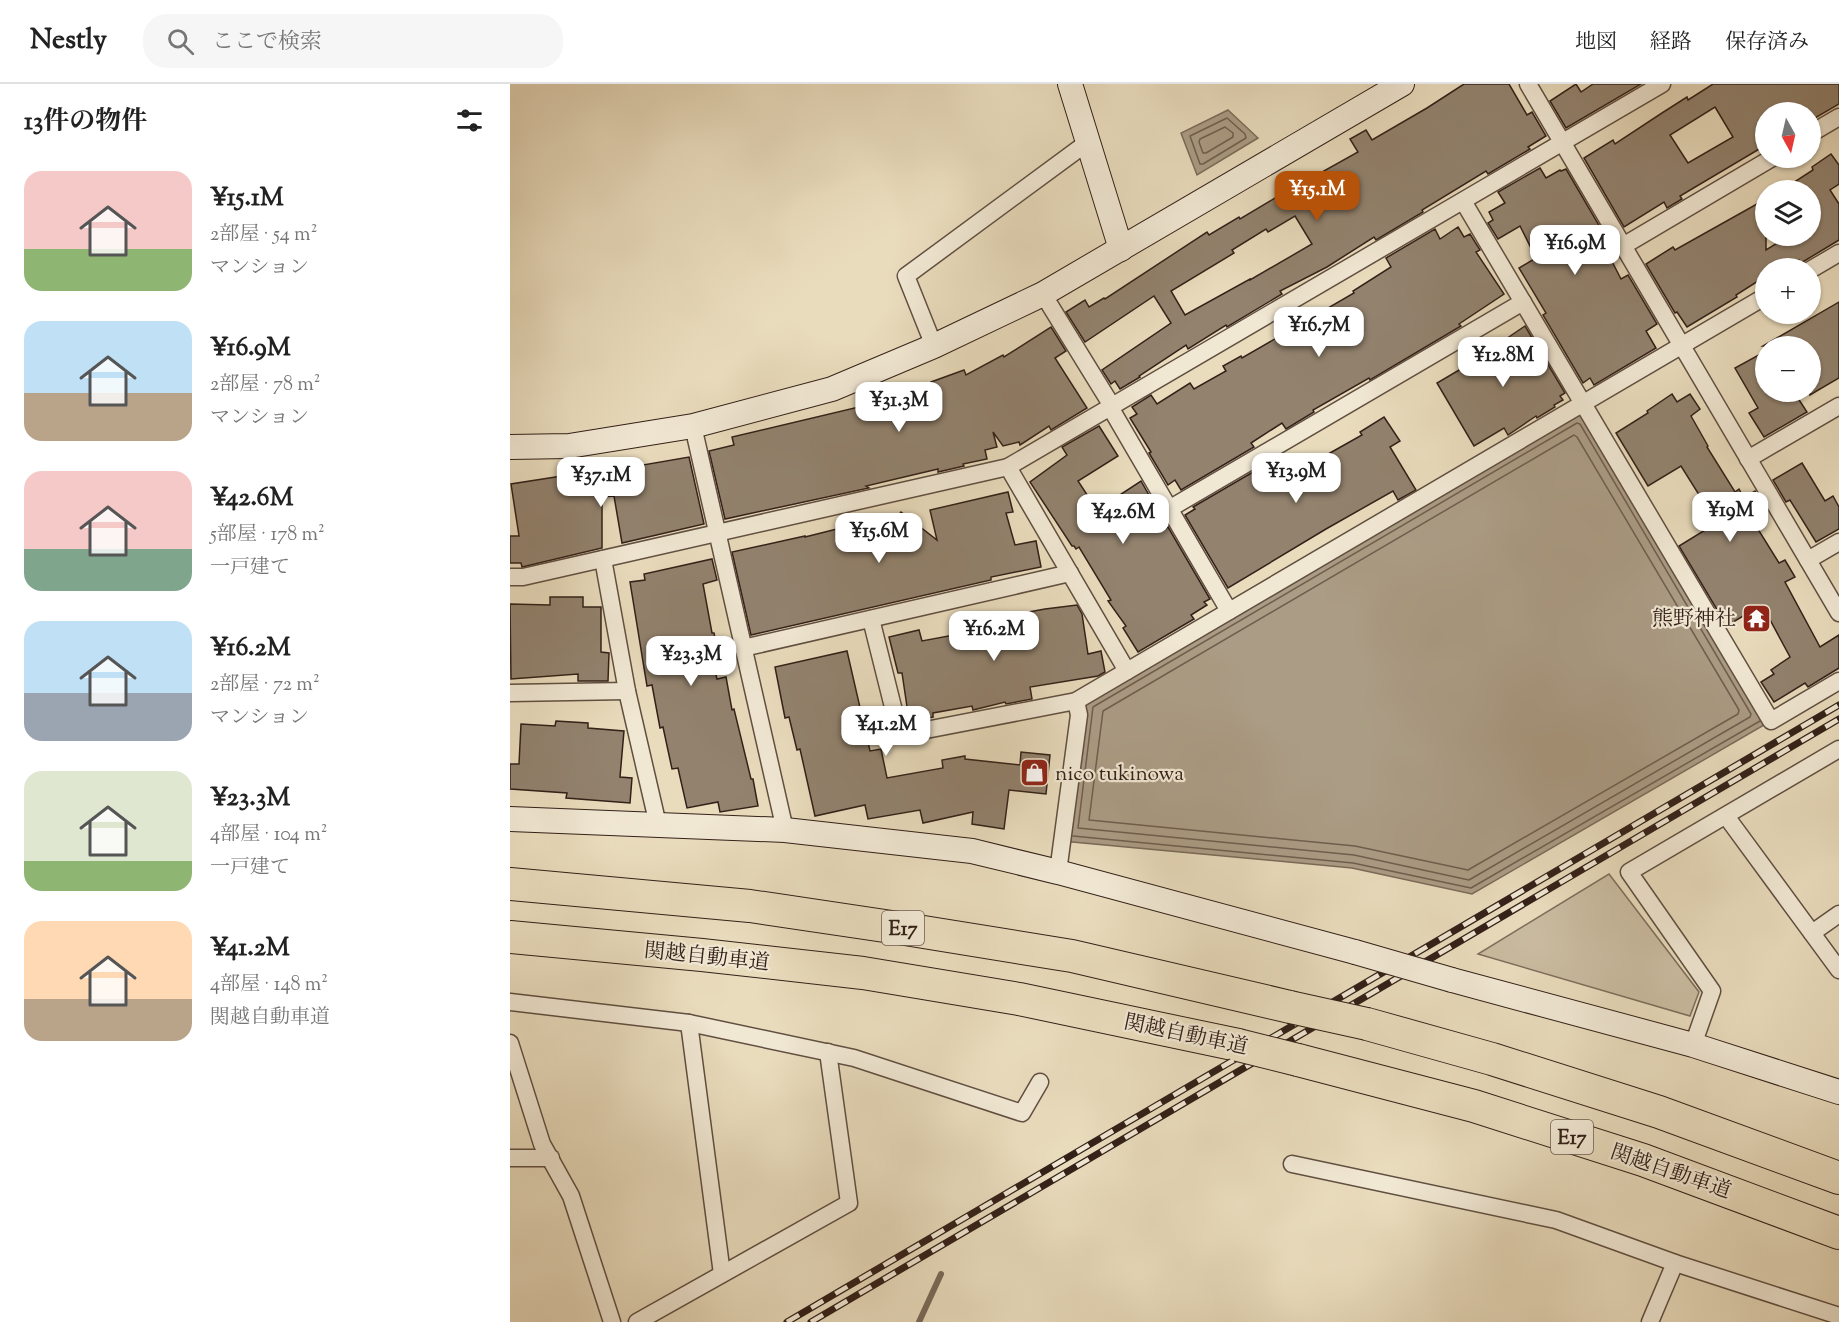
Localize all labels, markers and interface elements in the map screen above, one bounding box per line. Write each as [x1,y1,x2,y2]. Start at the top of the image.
search box [143,14,563,68]
text: Nestly [30,21,107,61]
icon: search [164,25,197,58]
text: ここで検索 [212,27,322,59]
text: 地図 [1575,28,1617,58]
text: 経路 [1650,28,1692,58]
text: 保存済み [1725,28,1809,58]
north arrow [1755,102,1821,168]
map controls [1755,102,1821,402]
text: 13件の物件 [24,104,147,141]
icon: filters [453,104,486,137]
pin: ¥15.1M [1268,171,1366,222]
text: ¥15.1M [1289,176,1345,205]
text: ¥15.1M [210,180,284,217]
button: layers [1755,180,1821,246]
icon: home [72,195,144,267]
text: 2部屋 · 54 m² [210,221,317,250]
pin: ¥16.9M [1526,225,1624,276]
text: ¥16.9M [1544,230,1606,259]
text: マンション [210,254,309,283]
button: + [1755,258,1821,324]
pin: ¥16.7M [1270,307,1368,358]
text: ¥16.7M [1288,312,1350,341]
text: ¥16.9M [210,330,291,367]
button: − [1755,336,1821,402]
pin: ¥12.8M [1454,337,1552,388]
text: ¥12.8M [1472,342,1534,371]
icon: home [72,345,144,417]
text: 2部屋 · 78 m² [210,371,320,400]
pin: ¥31.3M [850,382,948,433]
text: ¥31.3M [869,387,929,416]
text: マンション [210,404,309,433]
pin: ¥13.9M [1247,453,1345,504]
pin: ¥37.1M [552,457,650,508]
text: ¥13.9M [1266,458,1326,487]
text: ¥37.1M [571,462,631,491]
text: ¥42.6M [210,480,293,517]
pin: ¥19M [1694,492,1766,543]
pin: ¥42.6M [1074,494,1172,545]
icon: home [72,495,144,567]
text: ¥19M [1706,497,1754,526]
text: ¥42.6M [1091,499,1155,528]
pin: ¥15.6M [830,513,928,564]
text: ¥15.6M [849,518,909,547]
text: 5部屋 · 178 m² [210,521,325,550]
text: 一戸建て [210,554,290,583]
temple icon: 熊野神社 [1741,602,1773,634]
place label: 熊野神社 [1652,605,1736,635]
pin: ¥16.2M [945,611,1043,662]
text: ¥16.2M [963,616,1025,645]
text: ¥16.2M [210,630,291,667]
pin: ¥23.3M [642,636,740,687]
text: ¥23.3M [660,641,722,670]
icon: home [72,645,144,717]
text: 2部屋 · 72 m² [210,671,320,700]
text: マンション [210,704,309,733]
pin: ¥41.2M [837,706,935,757]
text: ¥41.2M [855,711,917,740]
shop icon: nico tukinowa [1018,757,1050,789]
place label: nico tukinowa [1055,760,1184,790]
text: ¥23.3M [210,780,290,817]
icon: home [72,795,144,867]
text: 4部屋 · 104 m² [210,821,327,850]
text: 一戸建て [210,854,290,883]
road number: E17 [882,911,924,945]
text: ¥41.2M [210,930,290,967]
street label: 関越自動車道 [643,936,771,979]
icon: home [72,945,144,1017]
text: 4部屋 · 148 m² [210,971,328,1000]
text: 関越自動車道 [210,1004,330,1033]
street label: 関越自動車道 [1121,1008,1250,1064]
road number: E17 [1551,1120,1593,1154]
street label: 関越自動車道 [1606,1138,1735,1208]

